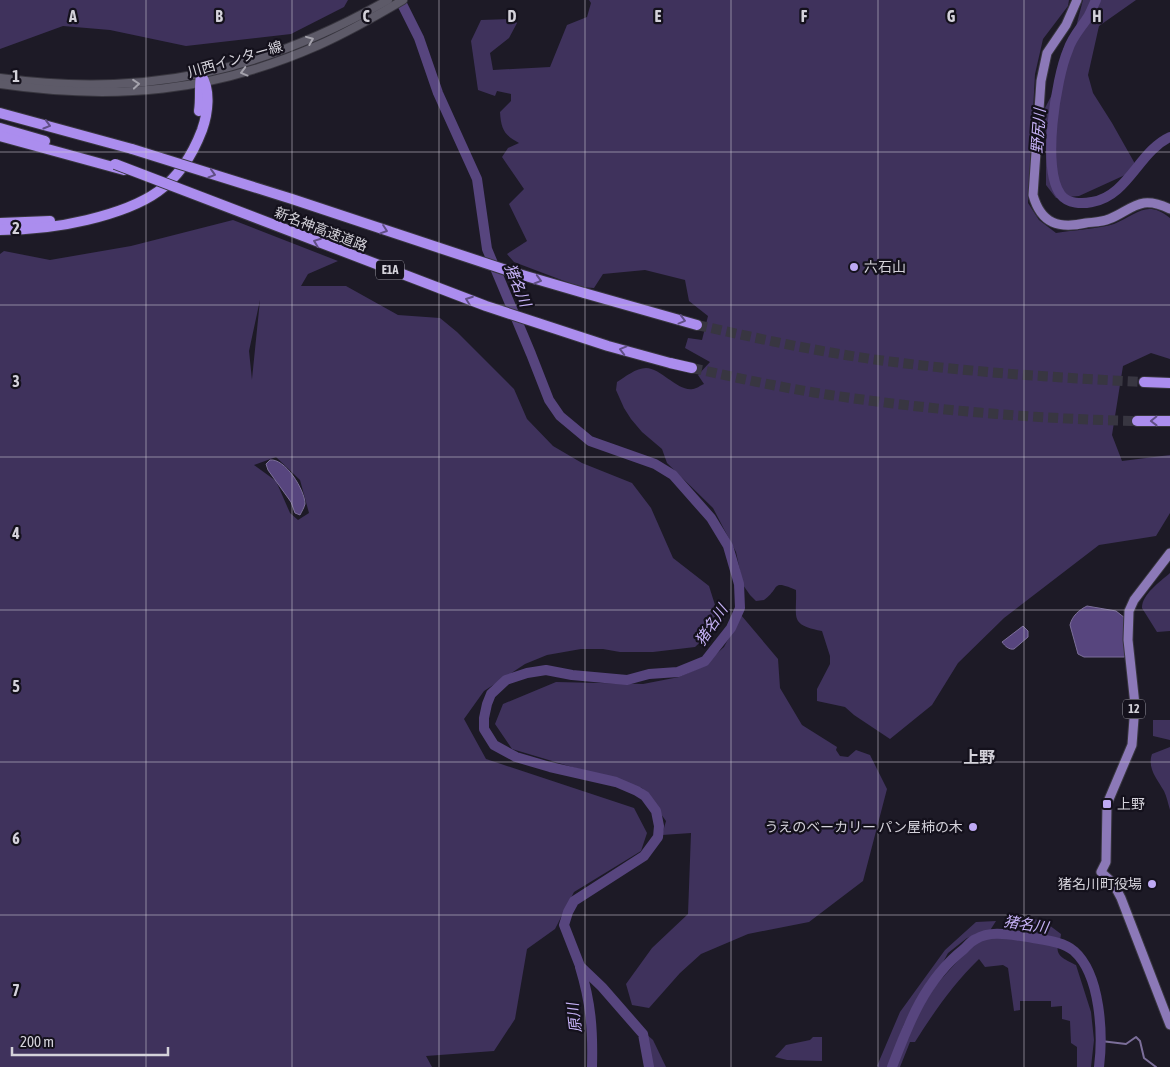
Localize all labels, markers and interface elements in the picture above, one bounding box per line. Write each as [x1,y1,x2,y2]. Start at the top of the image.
text: A [68,7,77,25]
text: B [215,7,223,25]
text: C [362,7,370,25]
text: D [508,7,517,25]
text: E [655,7,662,25]
text: F [801,7,808,25]
text: G [947,7,956,25]
text: H [1092,7,1102,25]
one-way arrow [305,36,313,46]
street label: 川西インター線 [186,38,284,80]
text: 1 [12,67,20,85]
one-way arrow [241,67,249,77]
one-way arrow [132,78,140,89]
water label: 野尻川 [1028,106,1048,154]
one-way arrow [43,120,51,130]
one-way arrow [208,169,216,179]
street label: 新名神高速道路 [272,204,370,254]
text: 2 [12,219,20,237]
one-way arrow [379,224,387,234]
one-way arrow [313,238,322,248]
place label: 六石山 [864,259,906,275]
road number: E1A [376,260,404,280]
water label: 猪名川 [502,261,535,311]
marker: 六石山 [848,261,860,273]
one-way arrow [534,274,542,284]
one-way arrow [465,296,474,306]
one-way arrow [677,315,685,325]
one-way arrow [620,346,628,356]
text: 3 [12,372,20,390]
one-way arrow [1149,416,1157,426]
text: 4 [11,524,20,542]
water label: 猪名川 [692,600,731,649]
text: 5 [12,677,20,695]
road number: 12 [1123,700,1145,719]
district label: 上野 [963,748,995,766]
place label: 上野 [1117,796,1145,812]
marker: 上野 [1101,798,1113,810]
place label: うえのベーカリー パン屋柿の木 [764,819,963,835]
marker: うえのベーカリー パン屋柿の木 [967,821,979,833]
text: 6 [12,829,20,847]
place label: 猪名川町役場 [1058,876,1142,892]
marker: 猪名川町役場 [1146,878,1158,890]
water label: 猪名川 [1002,912,1052,936]
text: 7 [12,981,20,999]
water label: 原川 [563,1000,584,1034]
scale bar [12,1024,169,1056]
text: 200 m [20,1033,54,1050]

